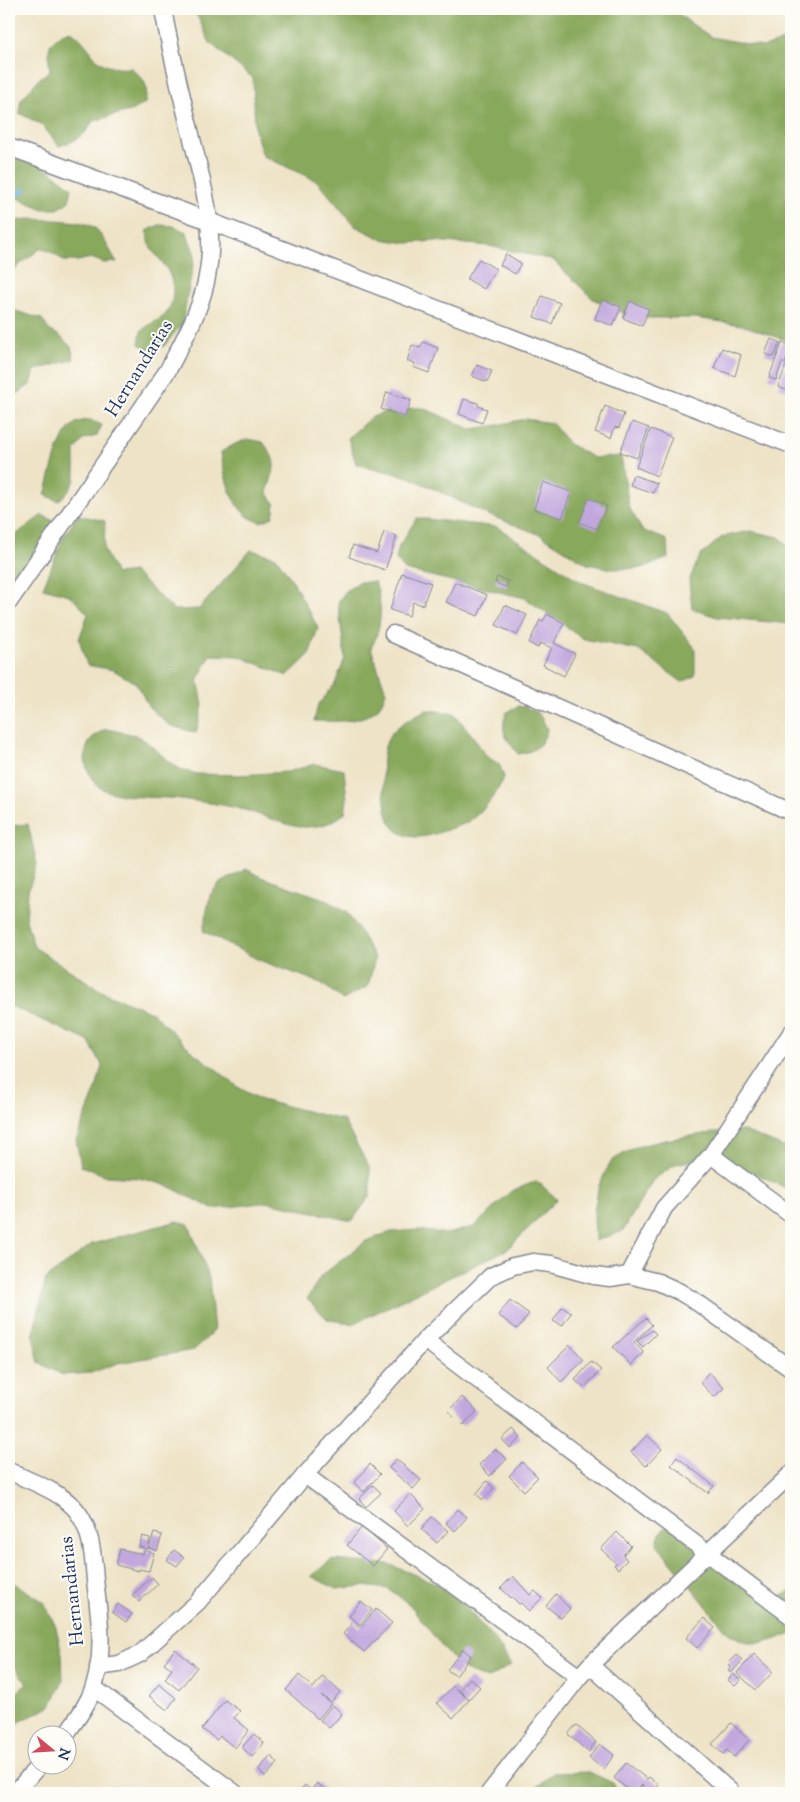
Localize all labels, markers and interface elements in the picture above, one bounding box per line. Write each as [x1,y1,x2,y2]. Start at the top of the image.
street label: Hernandarias [99,315,181,423]
street label: Hernandarias [54,1535,92,1647]
north arrow [28,1724,78,1774]
text: N [51,1745,74,1762]

